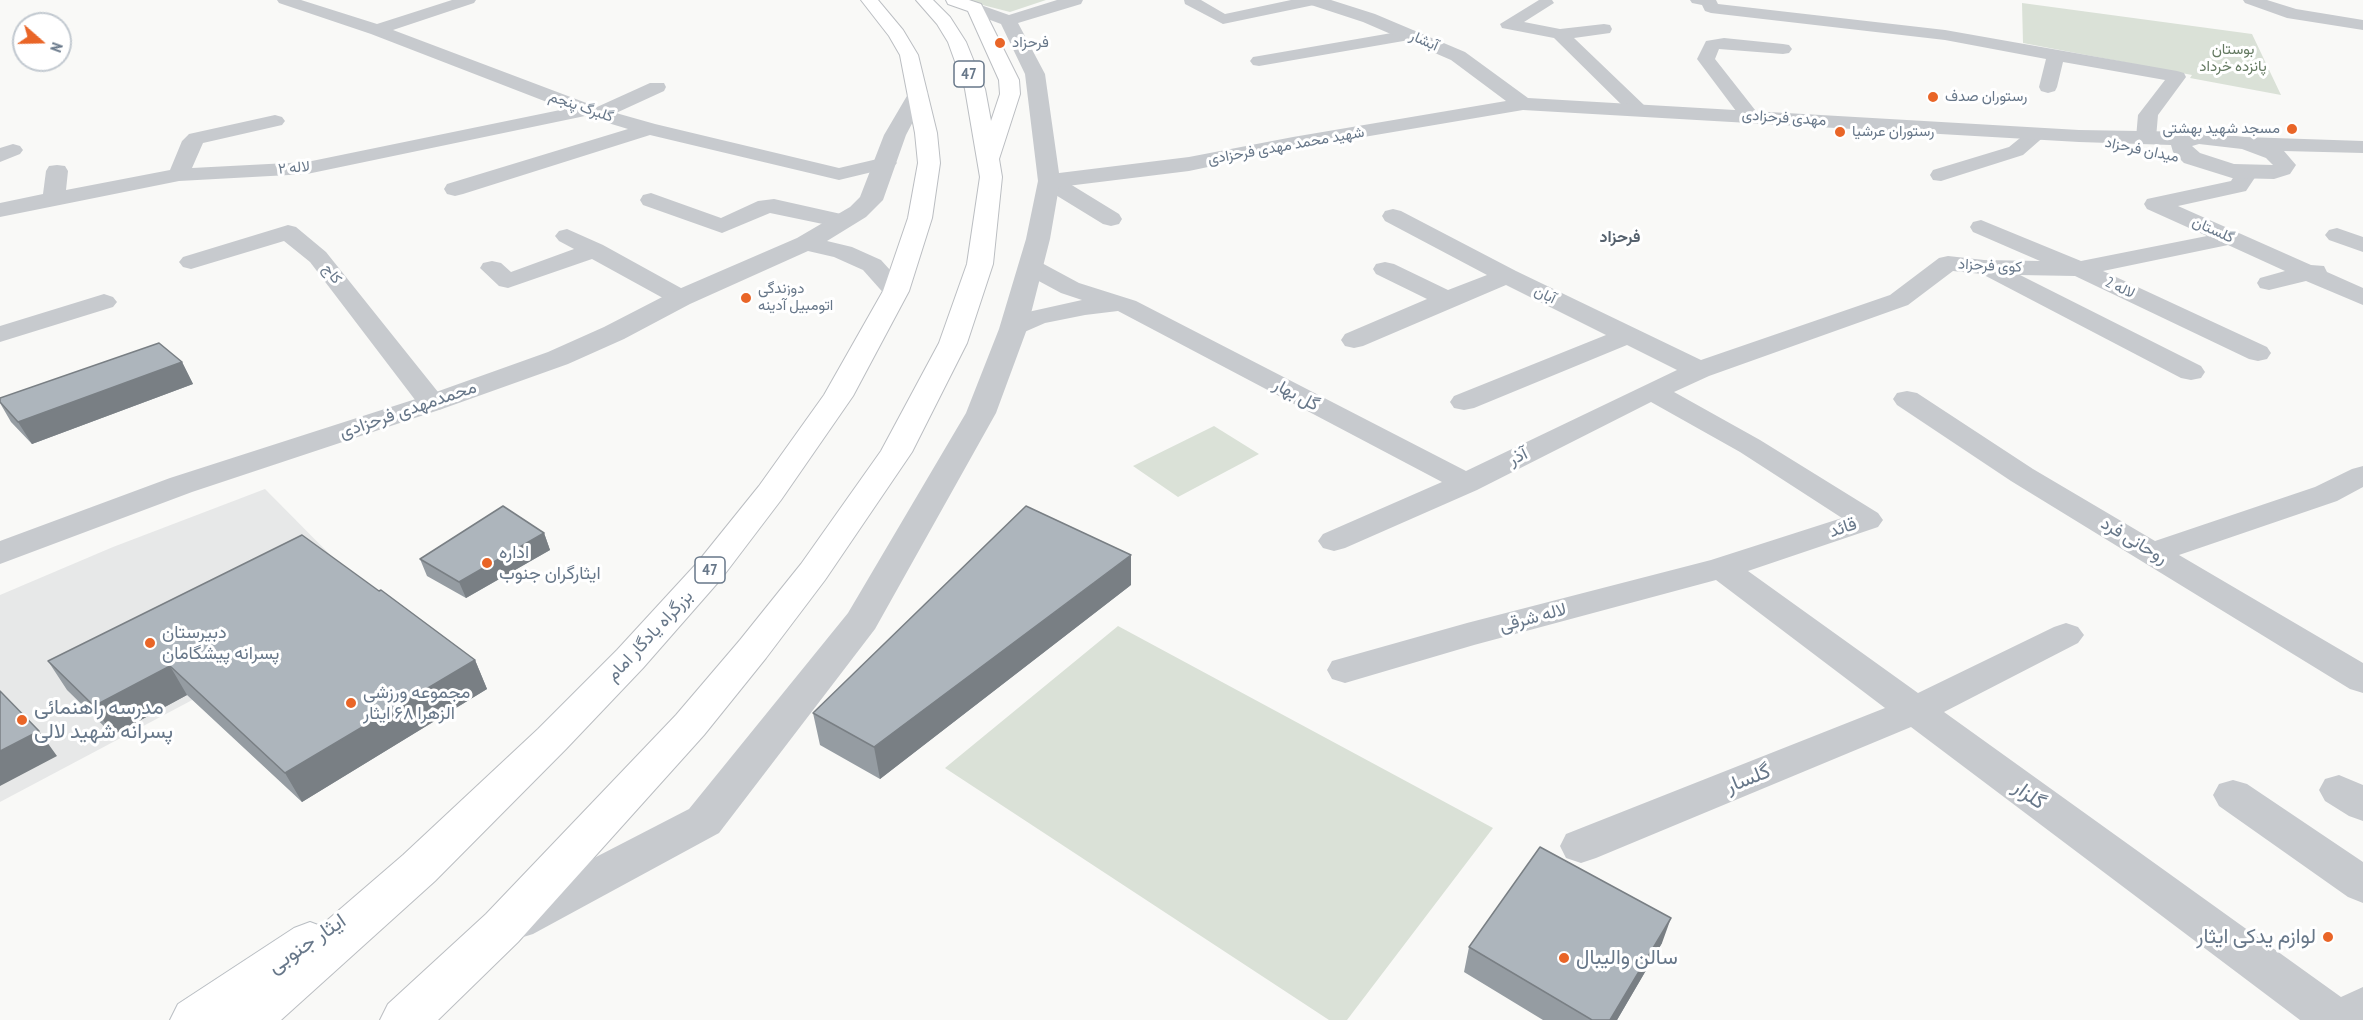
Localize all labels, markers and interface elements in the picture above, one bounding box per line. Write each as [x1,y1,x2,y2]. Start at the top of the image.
north arrow [12,12,72,72]
street label: آبشار [1407,27,1441,55]
place label: فرحزاد [1012,34,1049,52]
marker: فرحزاد [993,36,1007,50]
text: N [46,40,68,55]
park label: بوستان پانزده خرداد [2199,41,2267,76]
road number: 47 [954,61,984,87]
street label: گلبرگ پنجم [546,88,616,126]
place label: رستوران صدف [1945,88,2027,106]
marker: رستوران صدف [1926,90,1940,104]
street label: مهدی فرحزادی [1741,106,1827,130]
place label: مسجد شهید بهشتی [2162,120,2280,138]
marker: مسجد شهید بهشتی [2285,122,2299,136]
street label: شهید محمد مهدی فرحزادی [1206,123,1366,169]
place label: رستوران عرشیا [1852,123,1934,141]
marker: رستوران عرشیا [1833,125,1847,139]
street label: میدان فرحزاد [2103,133,2181,167]
street label: لاله ۲ [277,158,311,178]
street label: گلستان [2189,213,2237,247]
district label: فرحزاد [1600,227,1640,247]
street label: کوی فرحزاد [1958,255,2022,277]
street label: کاج [319,260,345,288]
street label: لاله 2 [2102,273,2138,303]
place label: دوزندگی اتومبیل آدینه [758,280,833,315]
street label: آبان [1531,282,1559,308]
marker: دوزندگی اتومبیل آدینه [739,291,753,305]
street label: گل بهار [1269,374,1323,416]
street label: محمدمهدی فرحزادی [337,376,479,444]
street label: آذر [1505,443,1531,471]
street label: قائد [1826,513,1860,543]
street label: روحانی فرد [2097,513,2171,569]
place label: اداره ایثارگران جنوب [499,542,601,584]
marker: اداره ایثارگران جنوب [480,556,494,570]
road number: 47 [695,557,725,583]
street label: بزرگراه یادگار امام [602,586,698,686]
street label: لاله شرقی [1497,599,1569,637]
place label: دبیرستان پسرانه پیشگامان [162,622,279,664]
marker: دبیرستان پسرانه پیشگامان [143,636,157,650]
place label: مجموعه ورزشی الزهرا ۶۸ ایثار [363,682,470,724]
place label: مدرسه راهنمائی پسرانه شهید لالی [34,695,173,745]
marker: مجموعه ورزشی الزهرا ۶۸ ایثار [344,696,358,710]
marker: مدرسه راهنمائی پسرانه شهید لالی [15,713,29,727]
street label: گلسار [1722,759,1774,799]
street label: گلزار [2008,775,2050,815]
street label: ایثار جنوبی [263,909,351,979]
place label: لوازم یدکی ایثار [2196,924,2316,950]
marker: لوازم یدکی ایثار [2321,930,2335,944]
place label: سالن والیبال [1576,945,1678,971]
marker: سالن والیبال [1557,951,1571,965]

